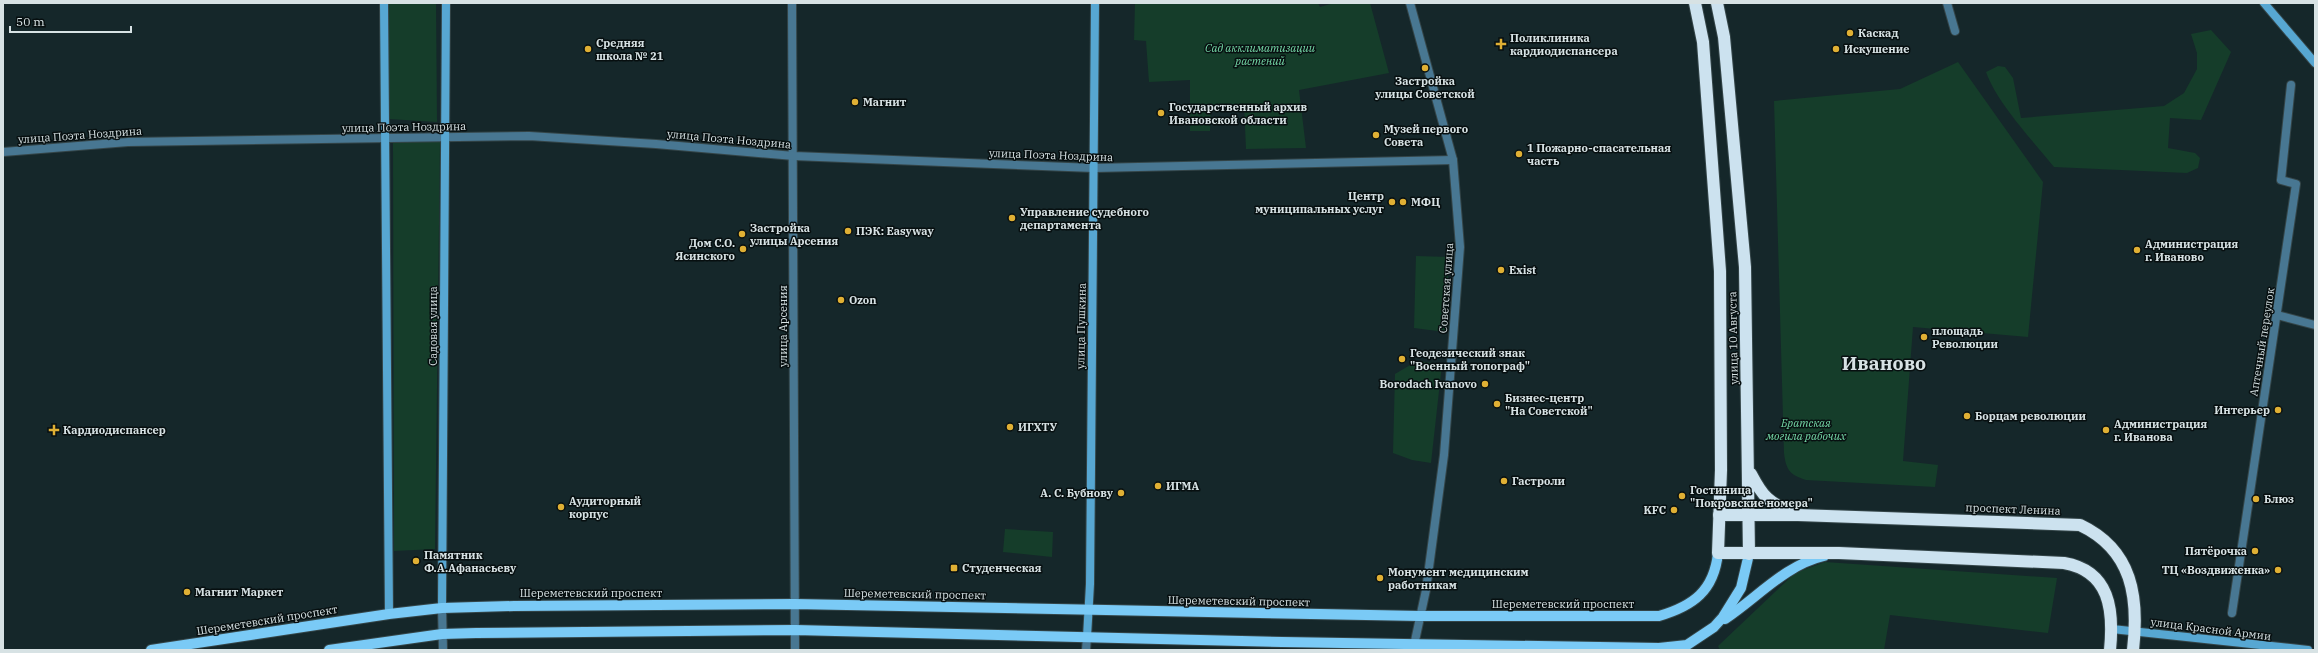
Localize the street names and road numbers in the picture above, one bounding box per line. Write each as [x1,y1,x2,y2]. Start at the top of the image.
street label: улица Поэта Ноздрина [342,119,466,135]
street label: улица Поэта Ноздрина [17,124,143,146]
street label: улица Поэта Ноздрина [666,127,792,151]
street label: улица Поэта Ноздрина [989,146,1113,164]
street label: Советская улица [1436,242,1456,334]
street label: улица Пушкина [1073,283,1089,369]
street label: улица Арсения [776,285,790,367]
street label: Садовая улица [426,286,440,366]
street label: Аптечный переулок [2247,286,2278,397]
street label: улица 10 Августа [1725,291,1741,385]
street label: проспект Ленина [1965,500,2061,518]
street label: Шереметевский проспект [520,586,662,600]
street label: Шереметевский проспект [844,586,987,602]
street label: Шереметевский проспект [1168,593,1311,609]
street label: Шереметевский проспект [1492,597,1634,611]
street label: Шереметевский проспект [196,602,339,638]
street label: улица Красной Армии [2150,615,2272,643]

